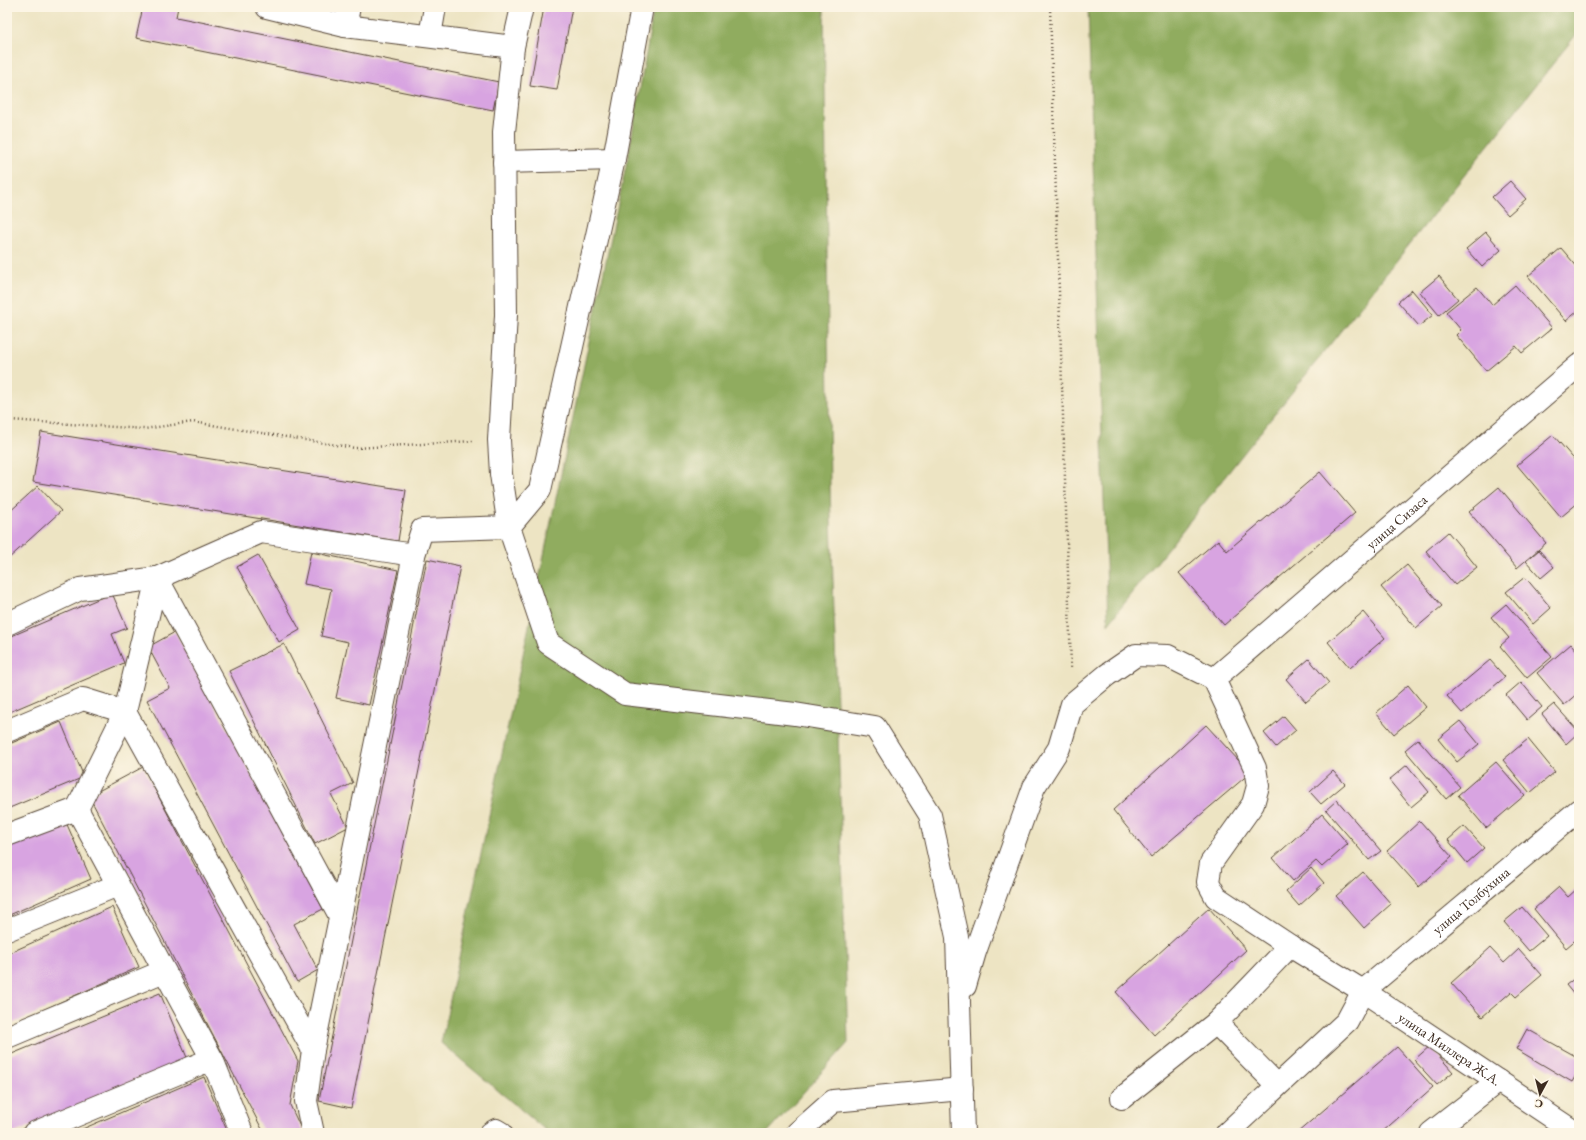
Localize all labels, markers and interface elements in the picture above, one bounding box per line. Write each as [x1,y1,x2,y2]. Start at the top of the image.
street label: улица Сизаса [1362,490,1431,553]
street label: улица Толбухина [1429,863,1514,938]
street label: улица Миллера Ж.А. [1395,1008,1505,1090]
north arrow [1520,1074,1560,1114]
text: С [1534,1096,1544,1111]

